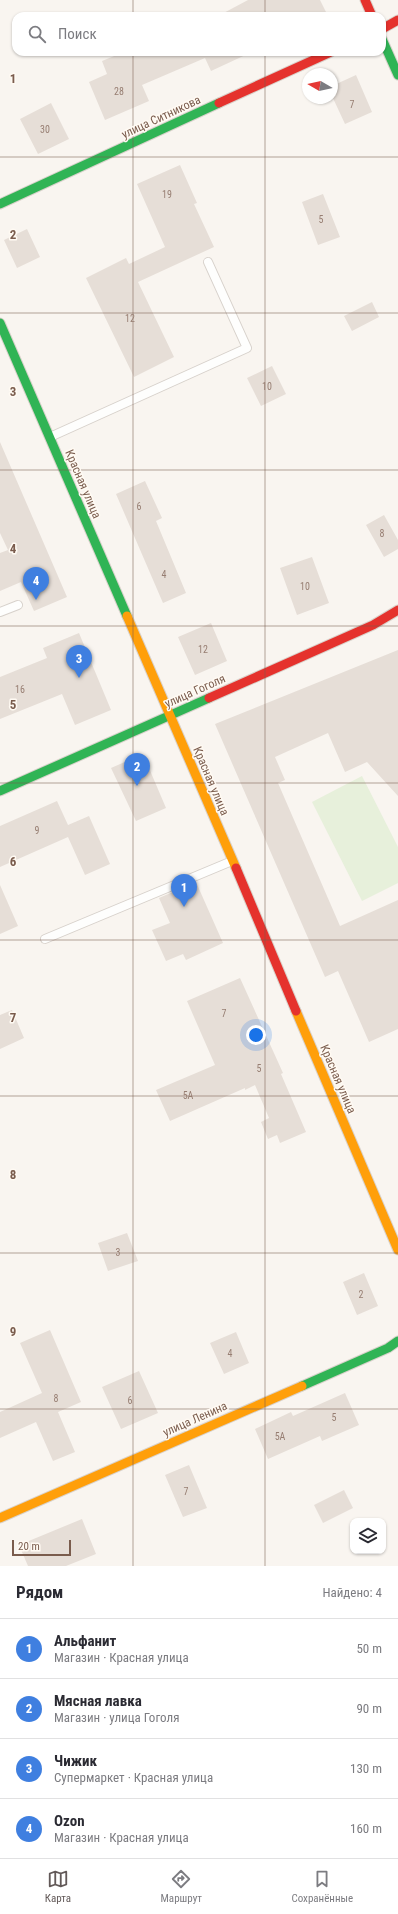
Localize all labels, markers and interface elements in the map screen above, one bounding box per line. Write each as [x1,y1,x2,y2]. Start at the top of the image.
search box [12,12,386,56]
icon: search [26,23,48,45]
text: Поиск [58,25,97,43]
north arrow [302,68,338,104]
text: 1 [10,71,16,86]
house number: 28 [114,86,124,97]
street label: улица Ситникова [119,92,203,141]
house number: 7 [350,99,355,110]
house number: 30 [40,124,50,135]
house number: 19 [162,189,172,200]
house number: 5 [319,214,324,225]
text: 2 [10,227,17,242]
house number: 12 [125,313,135,324]
house number: 10 [262,381,272,392]
text: 3 [10,384,16,399]
street label: Красная улица [62,448,104,521]
house number: 6 [137,501,142,512]
house number: 8 [380,528,385,539]
text: 4 [10,541,17,556]
pin: 4 [23,567,49,600]
house number: 4 [162,569,167,580]
house number: 10 [300,581,310,592]
house number: 12 [198,644,208,655]
pin: 3 [66,645,92,678]
street label: улица Гоголя [163,671,227,711]
house number: 16 [15,684,25,695]
text: 5 [10,697,17,712]
street label: Красная улица [190,745,232,818]
pin: 2 [124,753,150,786]
house number: 9 [35,825,40,836]
text: 6 [10,854,17,869]
pin: 1 [171,874,197,907]
house number: 7 [222,1008,227,1019]
text: 7 [10,1010,17,1025]
your location [246,1025,266,1045]
street label: Красная улица [317,1043,359,1116]
house number: 5 [257,1063,262,1074]
house number: 5А [183,1090,194,1101]
text: 8 [10,1167,16,1182]
house number: 3 [116,1247,121,1258]
house number: 2 [359,1289,364,1300]
text: 9 [10,1324,16,1339]
house number: 4 [228,1348,233,1359]
house number: 8 [54,1393,59,1404]
house number: 6 [128,1395,133,1406]
street label: улица Ленина [161,1398,230,1439]
house number: 5 [332,1412,337,1423]
house number: 5А [275,1431,286,1442]
house number: 7 [184,1486,189,1497]
map controls [350,1518,386,1554]
button: layers [350,1518,386,1554]
scale bar [12,1538,71,1557]
text: 20 m [18,1540,40,1553]
text: Рядом [16,1582,63,1602]
text: Найдено: 4 [322,1585,382,1600]
text: Альфанит [54,1632,116,1650]
text: 1 [26,1641,32,1656]
text: 50 m [356,1641,382,1656]
text: Магазин · Красная улица [54,1650,189,1665]
text: Мясная лавка [54,1692,142,1710]
text: 2 [26,1701,32,1716]
text: 90 m [356,1701,382,1716]
text: Магазин · улица Гоголя [54,1710,179,1725]
text: Чижик [54,1752,97,1770]
text: 3 [26,1761,32,1776]
text: 130 m [350,1761,382,1776]
text: Супермаркет · Красная улица [54,1770,213,1785]
text: Ozon [54,1812,85,1830]
text: 4 [26,1821,32,1836]
text: 160 m [350,1821,382,1836]
text: Магазин · Красная улица [54,1830,189,1845]
tab: Карта [45,1868,71,1905]
tab: Маршрут [161,1868,202,1905]
tab: Сохранённые [291,1868,353,1905]

